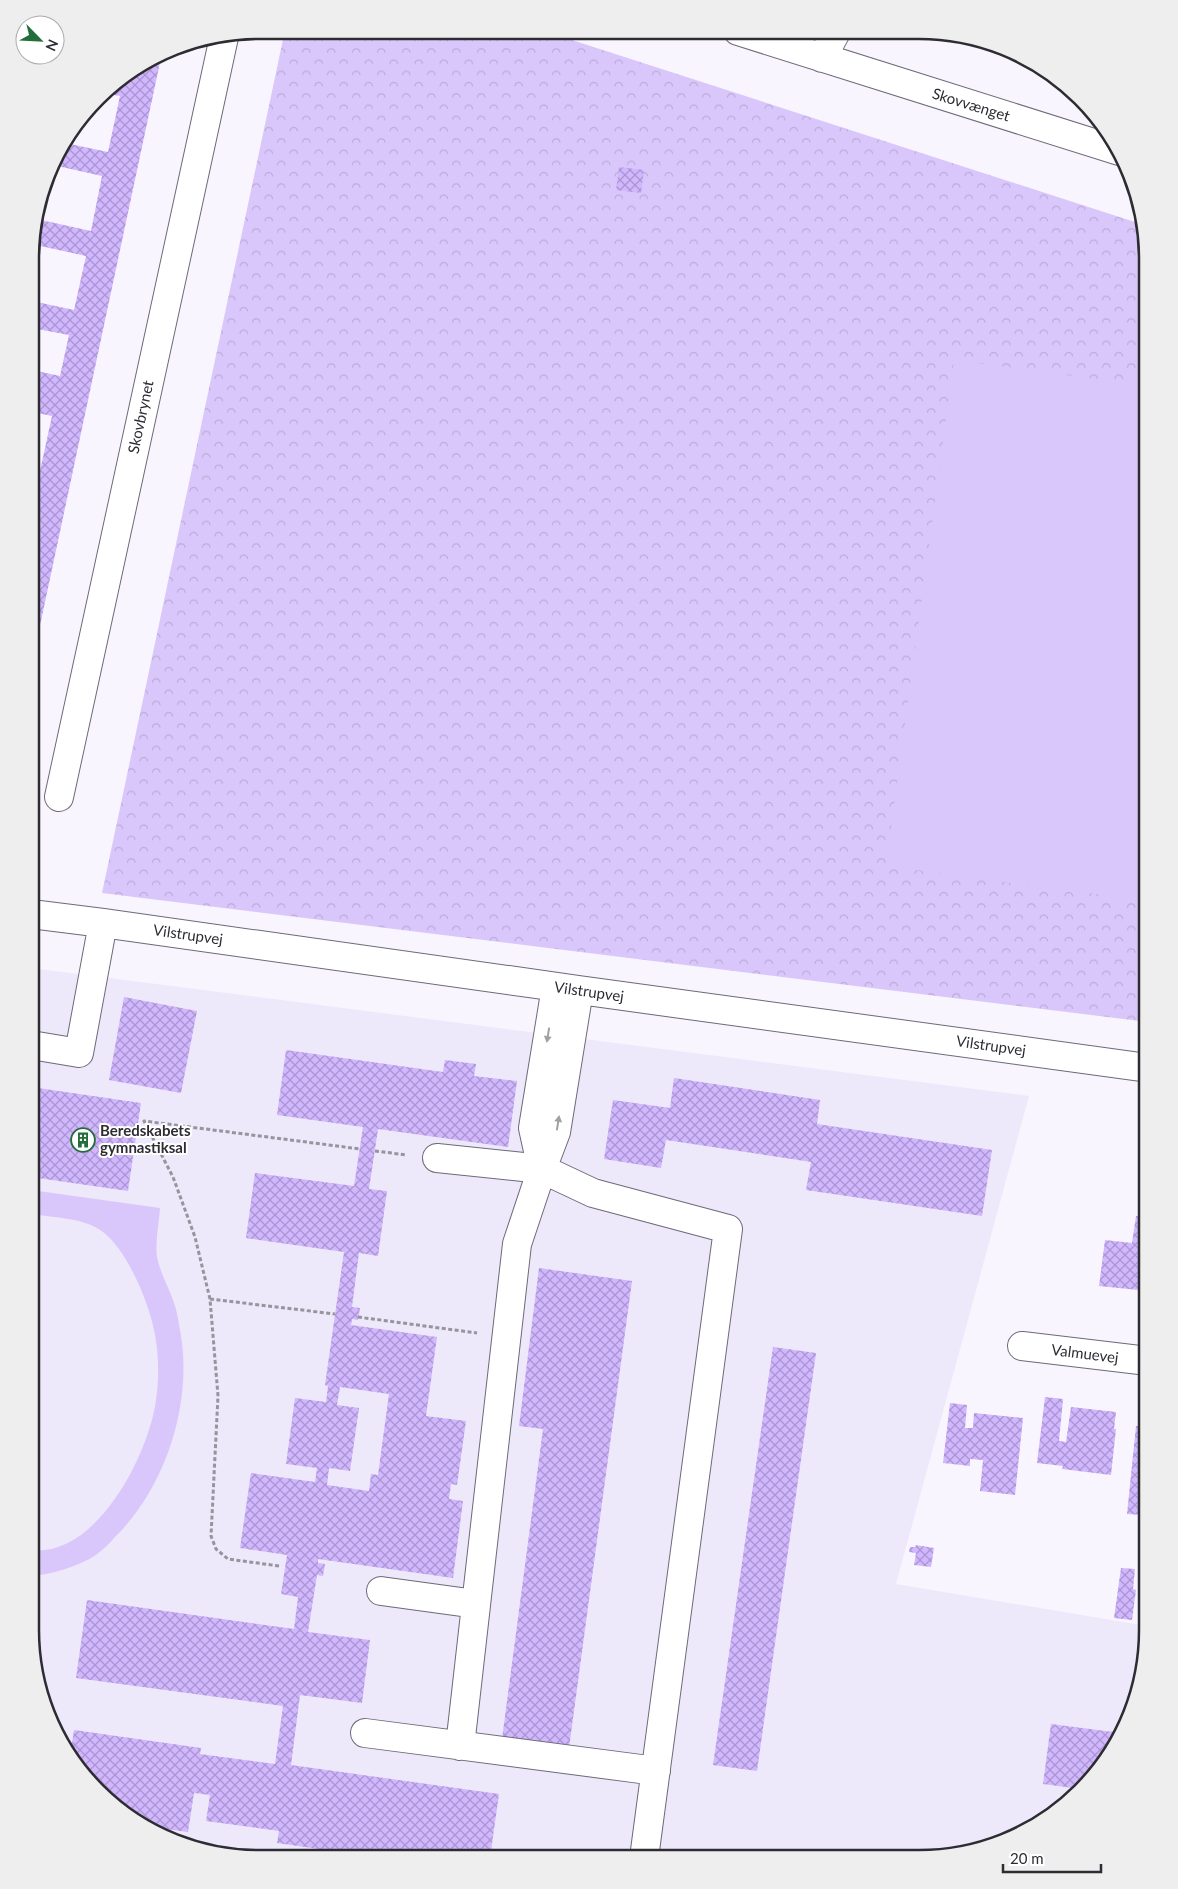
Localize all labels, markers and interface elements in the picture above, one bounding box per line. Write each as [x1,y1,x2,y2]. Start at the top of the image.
north arrow [15,15,65,65]
text: N [42,37,62,54]
street label: Skovvænget [930,84,1013,125]
street label: Skovbrynet [123,378,157,455]
street label: Vilstrupvej [152,920,224,948]
street label: Vilstrupvej [553,977,625,1005]
one-way arrow [544,1027,552,1043]
street label: Vilstrupvej [955,1031,1027,1059]
one-way arrow [554,1115,562,1131]
place label: Beredskabets gymnastiksal [100,1121,191,1156]
building icon: Beredskabets gymnastiksal [70,1127,96,1153]
street label: Valmuevej [1050,1340,1120,1366]
scale bar [1003,1842,1100,1874]
text: 20 m [1010,1849,1044,1867]

